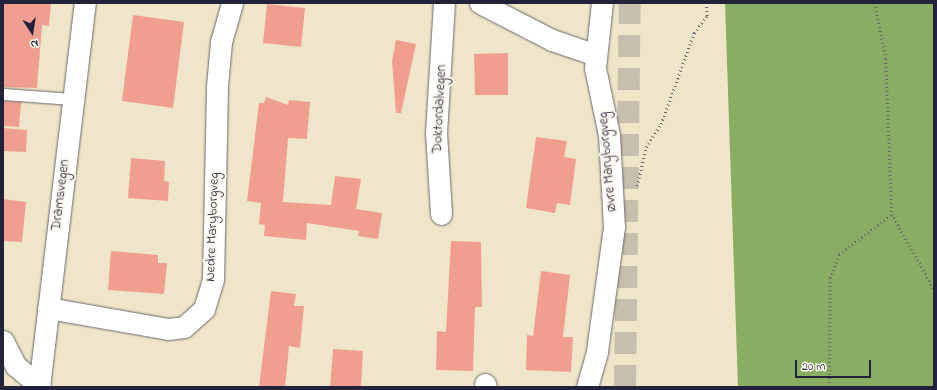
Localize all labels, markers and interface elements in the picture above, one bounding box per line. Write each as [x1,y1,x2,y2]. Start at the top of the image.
north arrow [12,12,52,52]
text: N [29,35,40,52]
street label: Doktordalvegen [429,64,451,154]
street label: Øvre Maryborgveg [595,111,621,213]
street label: Dramsvegen [48,158,74,232]
street label: Nedre Maryborgveg [203,172,223,282]
scale bar [797,352,873,378]
text: 20 m [802,358,825,376]

